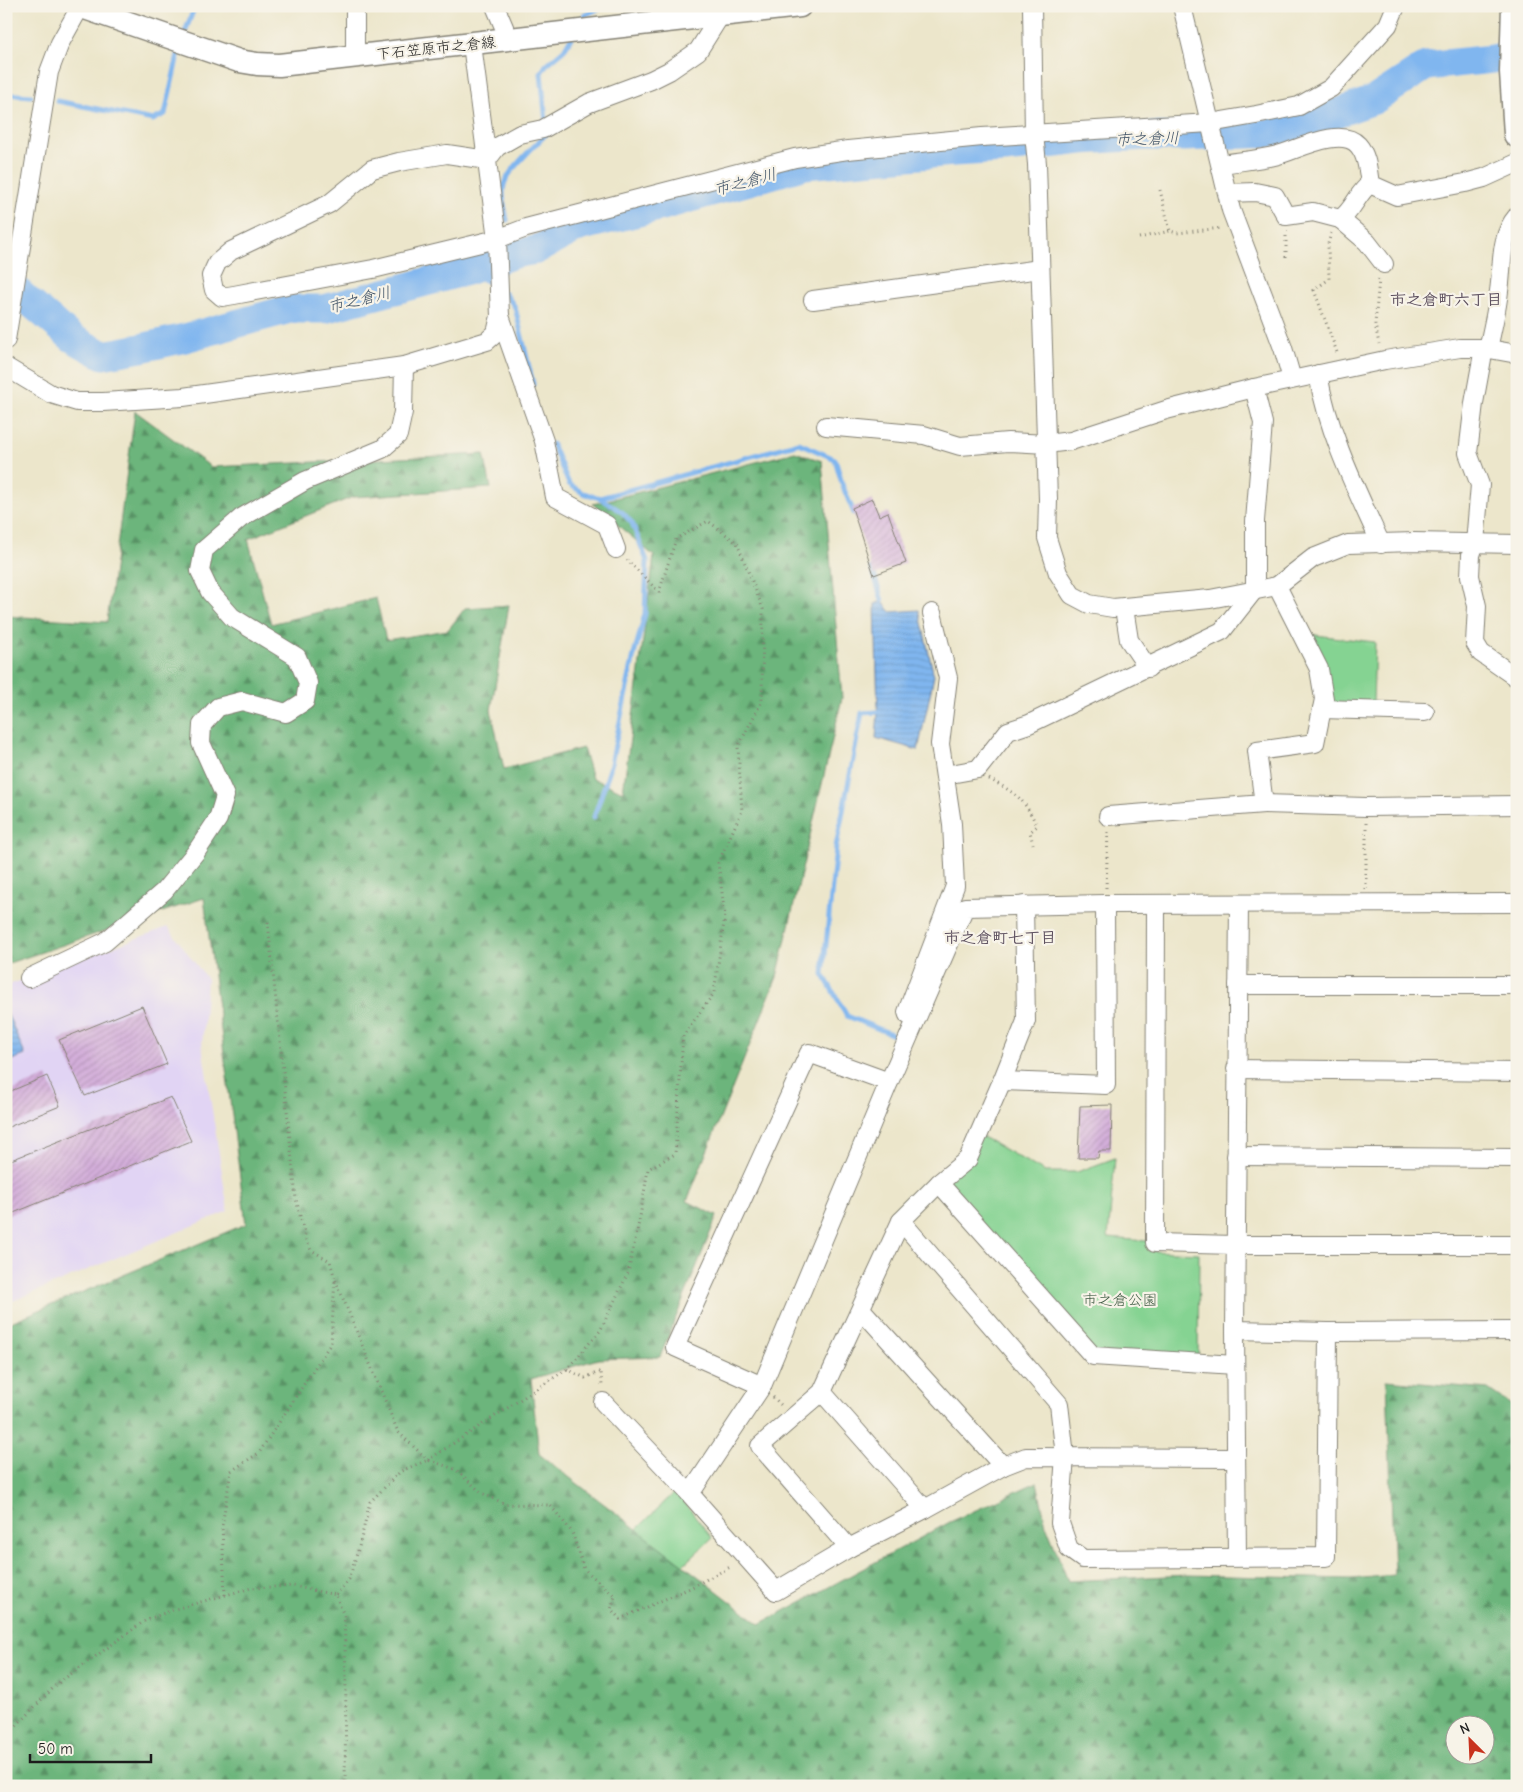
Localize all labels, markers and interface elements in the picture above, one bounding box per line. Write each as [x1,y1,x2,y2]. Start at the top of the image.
street label: 下石笠原市之倉線 [375,33,497,63]
water label: 市之倉川 [1115,129,1179,149]
water label: 市之倉川 [712,165,779,199]
water label: 市之倉川 [326,283,392,316]
district label: 市之倉町六丁目 [1390,291,1502,309]
district label: 市之倉町七丁目 [944,929,1056,947]
park label: 市之倉公園 [1082,1291,1158,1309]
north arrow [1446,1714,1496,1764]
text: N [1457,1719,1473,1738]
scale bar [30,1732,151,1764]
text: 50 m [38,1740,73,1758]

